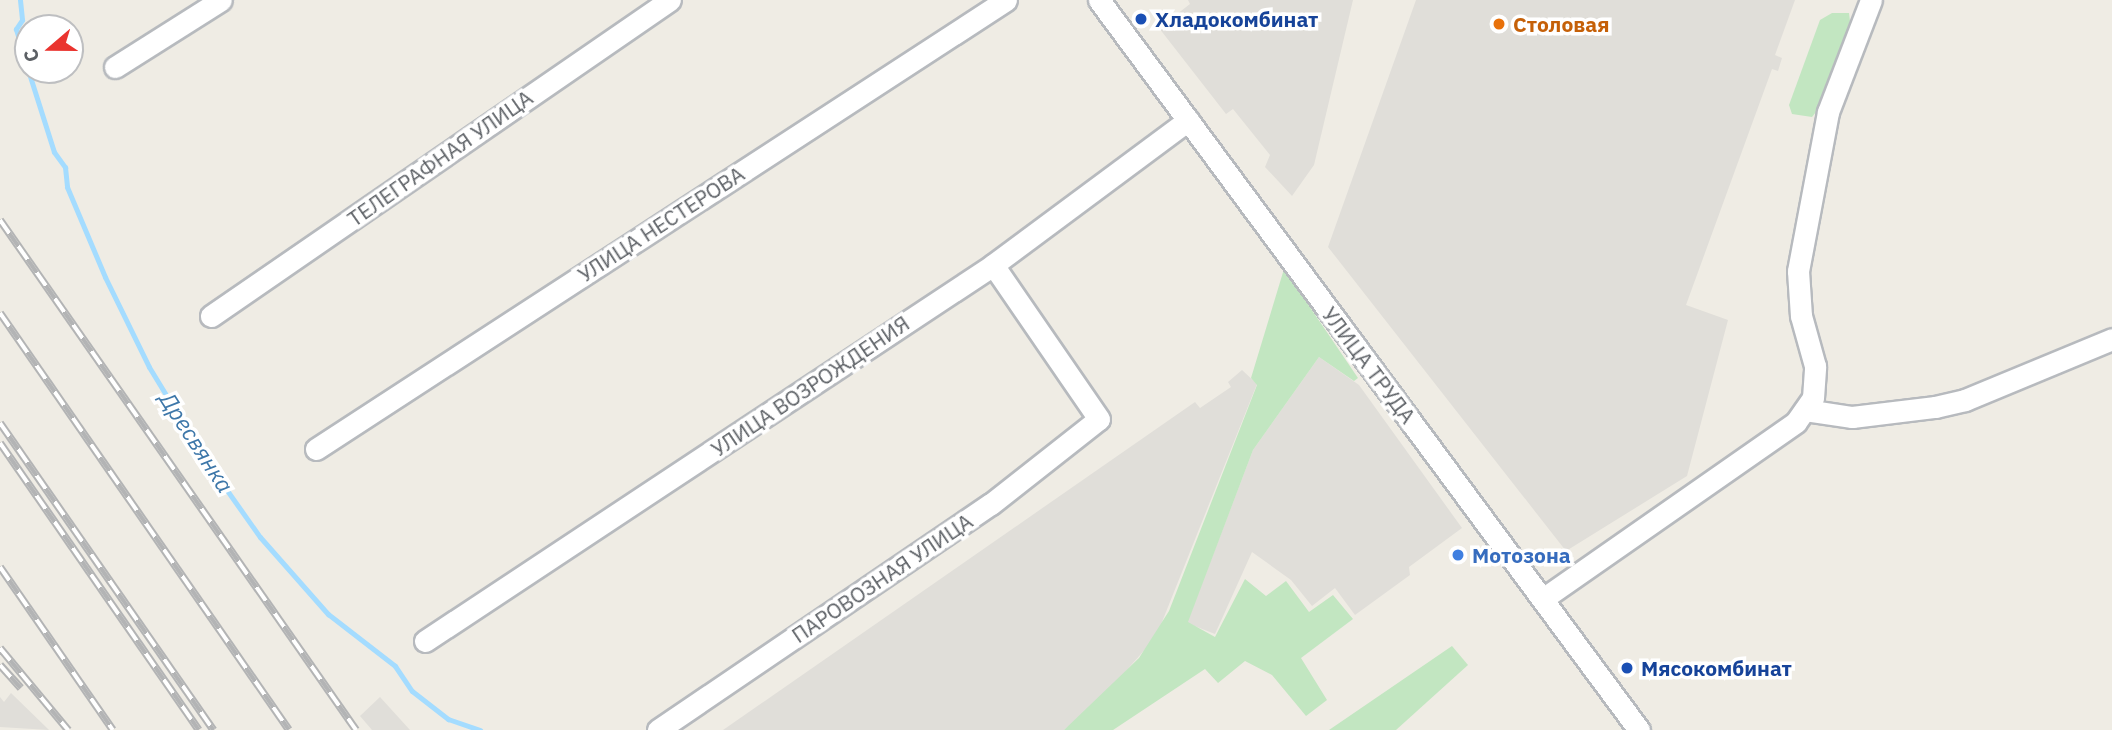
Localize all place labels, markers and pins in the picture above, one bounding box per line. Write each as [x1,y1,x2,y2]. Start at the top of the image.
place label: Хладокомбинат [1155,6,1318,32]
marker: Хладокомбинат [1133,11,1149,27]
place label: Столовая [1513,11,1610,37]
marker: Столовая [1491,16,1507,32]
place label: Мотозона [1472,542,1571,568]
marker: Мотозона [1450,547,1466,563]
place label: Мясокомбинат [1641,655,1792,681]
marker: Мясокомбинат [1619,660,1635,676]

